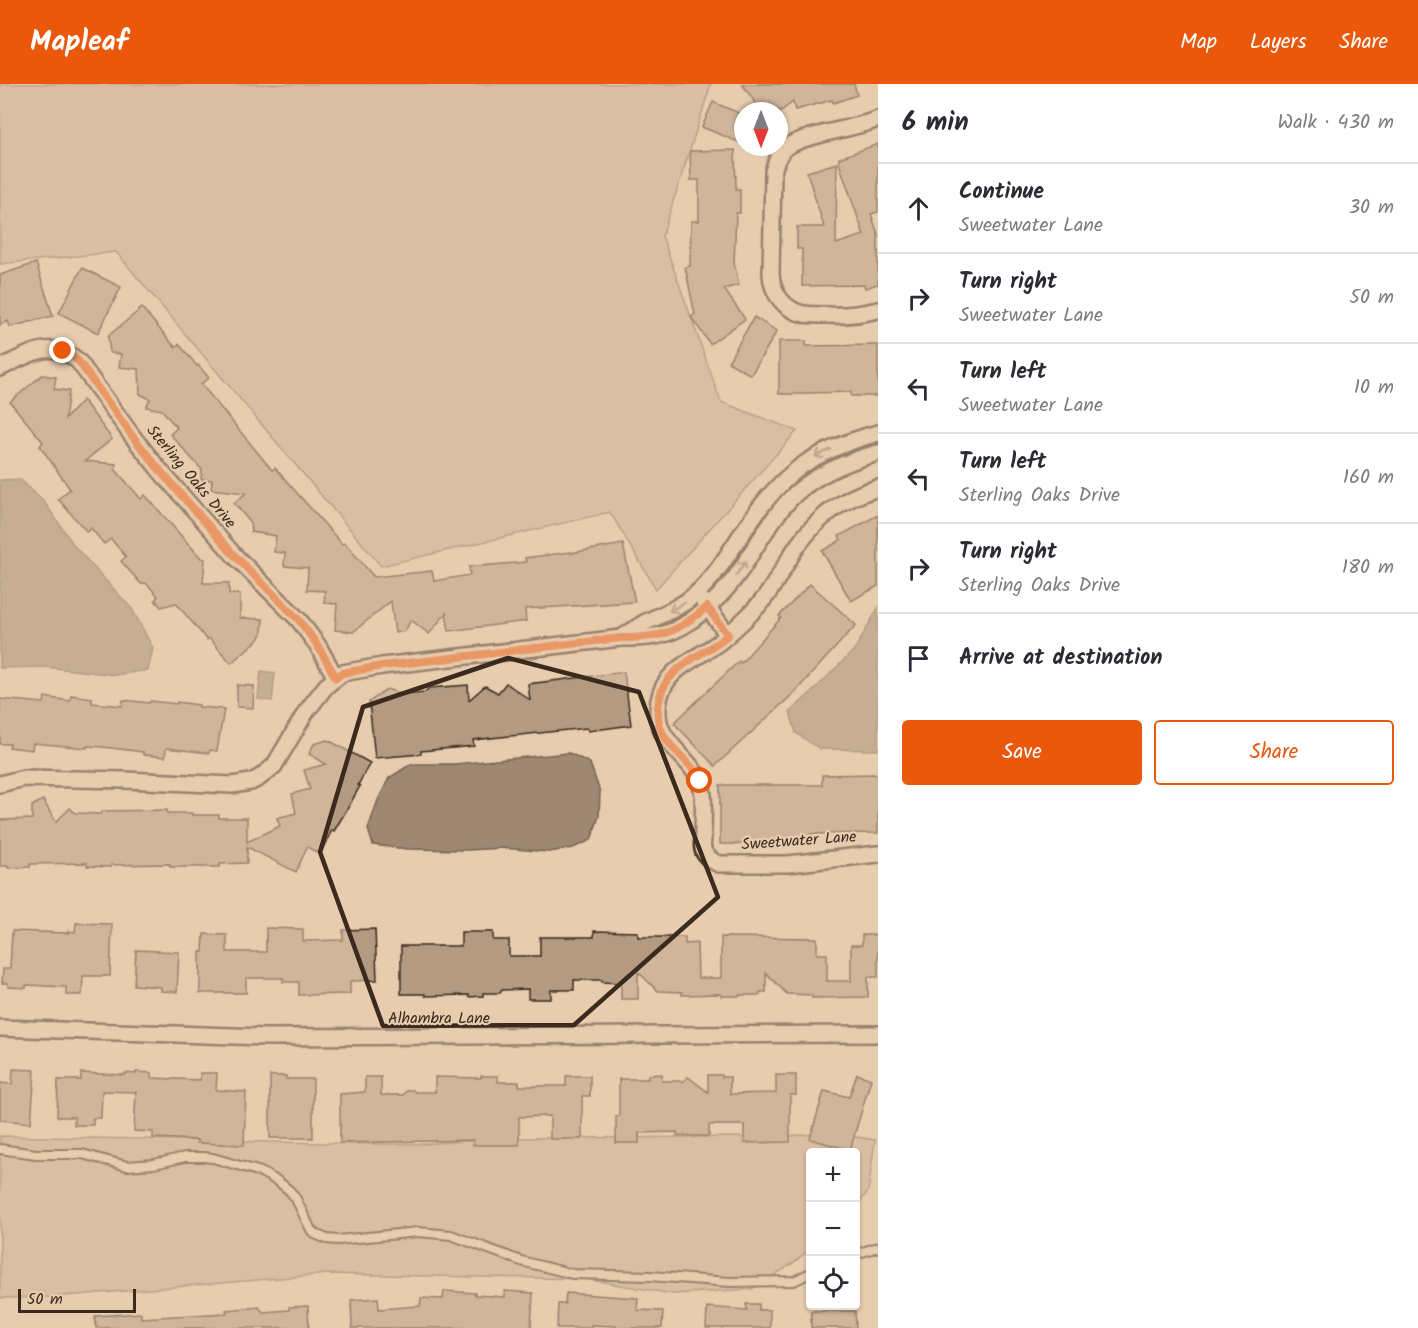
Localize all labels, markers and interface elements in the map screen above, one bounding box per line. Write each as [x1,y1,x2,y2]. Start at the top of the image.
text: Mapleaf [30,20,128,65]
text: Map [1180,26,1217,59]
text: Layers [1250,26,1306,59]
text: Share [1339,26,1388,59]
north arrow [734,102,788,156]
text: 6 min [902,102,969,144]
text: Walk · 430 m [1278,107,1394,139]
text: Continue [959,175,1044,210]
icon: ahead [902,192,935,225]
text: 30 m [1349,192,1394,224]
text: Sweetwater Lane [959,210,1103,242]
text: Turn right [959,265,1057,300]
icon: right [902,282,935,315]
text: 50 m [1349,282,1394,314]
text: Sweetwater Lane [959,300,1103,332]
route end [49,337,75,363]
text: Turn left [959,355,1046,390]
icon: left [902,372,935,405]
text: 10 m [1354,372,1394,404]
text: Sweetwater Lane [959,390,1103,422]
street label: Sterling Oaks Drive [140,420,242,534]
text: Turn left [959,445,1046,480]
one-way arrow [814,448,832,459]
icon: left [902,462,935,495]
text: 160 m [1343,462,1394,494]
text: Sterling Oaks Drive [959,480,1120,512]
text: Turn right [959,535,1057,570]
icon: right [902,552,935,585]
text: 180 m [1342,552,1394,584]
one-way arrow [735,560,747,577]
text: Sterling Oaks Drive [959,570,1120,602]
one-way arrow [669,601,686,613]
text: Arrive at destination [959,641,1162,676]
icon: arrive [902,642,935,675]
button: Save [902,720,1142,785]
button: Share [1154,720,1394,785]
route start [686,767,712,793]
street label: Sweetwater Lane [741,825,857,857]
street label: Alhambra Lane [388,1006,490,1031]
map controls [806,1148,860,1310]
button: + [806,1148,860,1202]
button: − [806,1202,860,1256]
button: locate [806,1256,860,1310]
scale bar [18,1286,136,1314]
text: 50 m [27,1287,63,1312]

